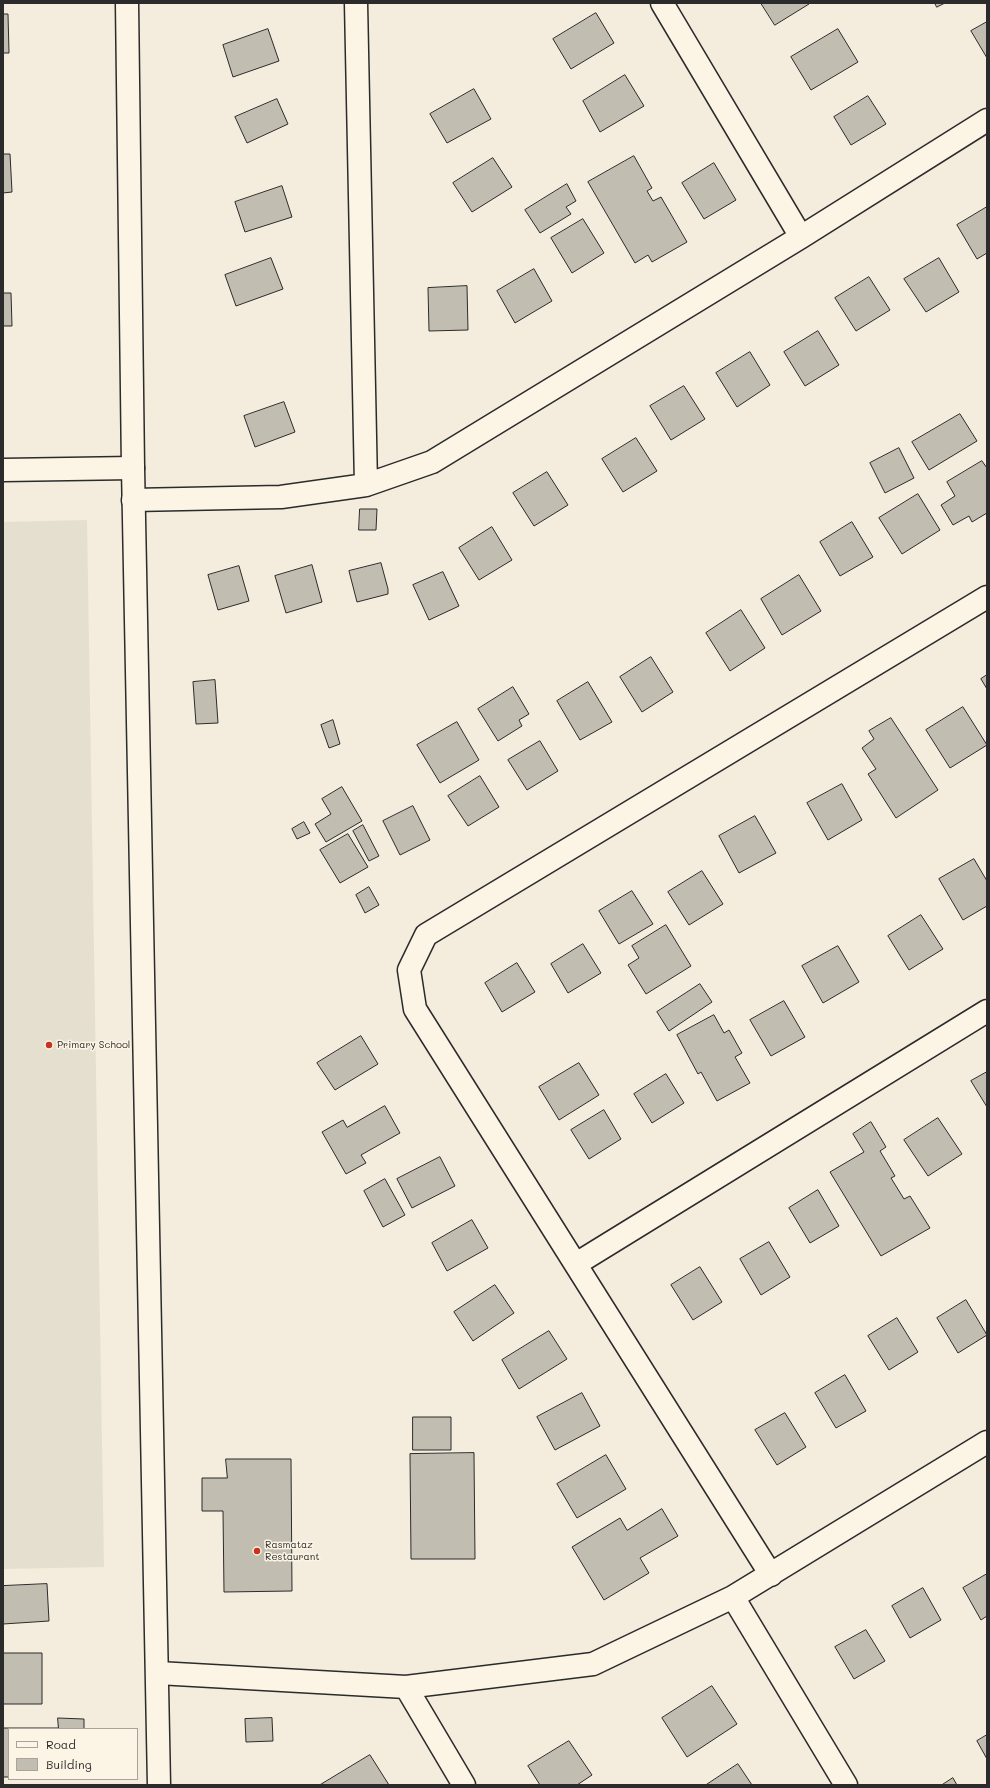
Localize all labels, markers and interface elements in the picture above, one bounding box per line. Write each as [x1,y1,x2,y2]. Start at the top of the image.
place label: Primary School [57,1039,130,1051]
marker: Primary School [44,1040,54,1050]
place label: Rasmataz Restaurant [265,1539,320,1562]
marker: Rasmataz Restaurant [252,1546,262,1556]
legend [8,1728,138,1780]
text: Road [46,1736,76,1752]
text: Building [46,1756,92,1772]

